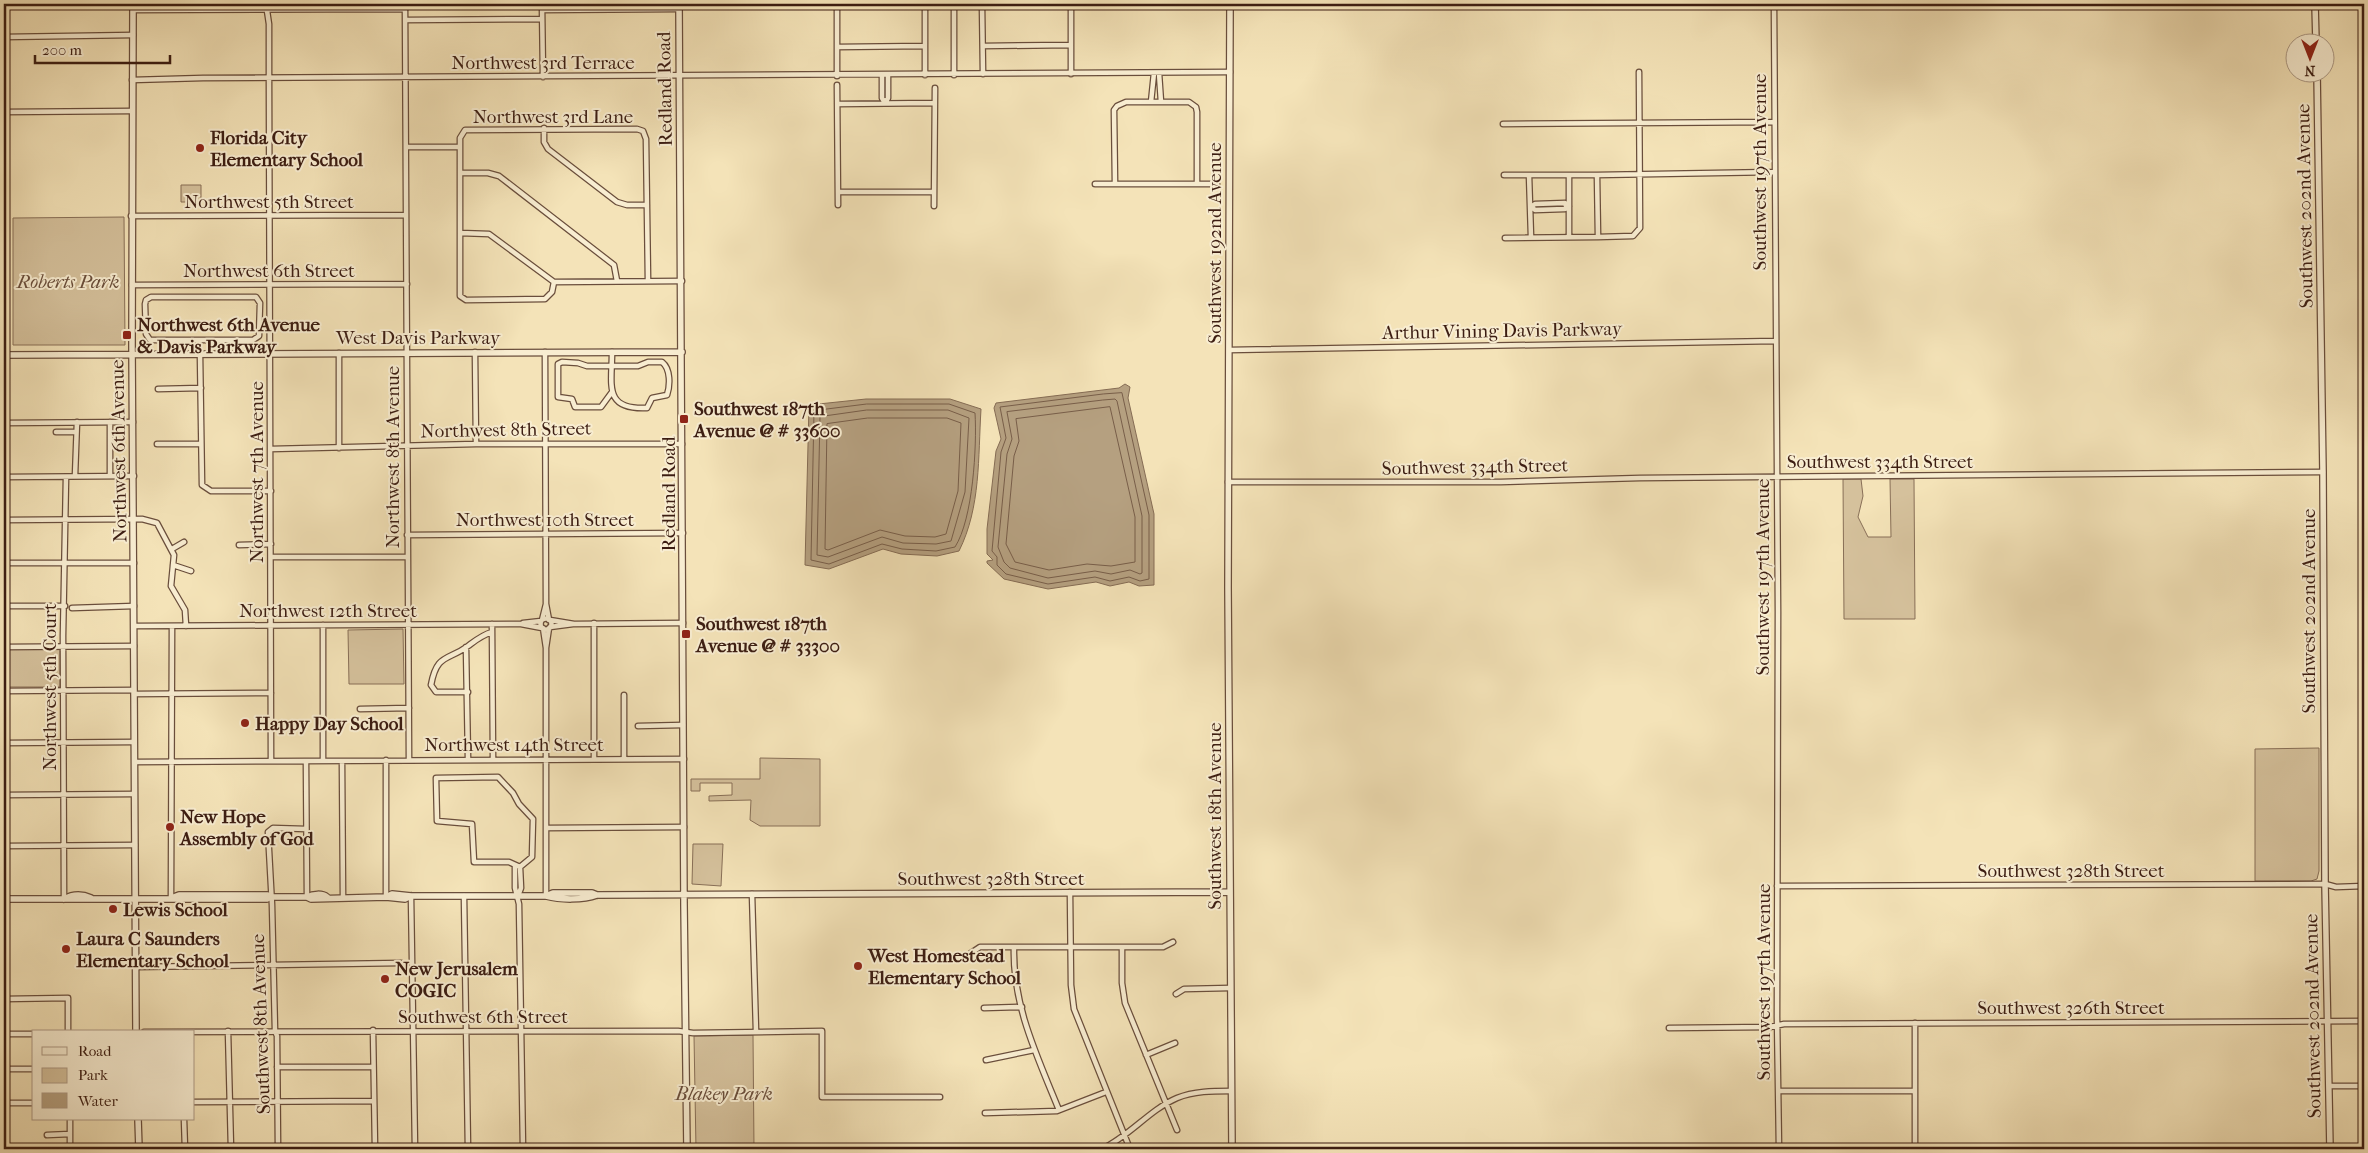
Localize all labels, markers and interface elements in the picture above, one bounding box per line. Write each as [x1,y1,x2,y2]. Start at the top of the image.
street label: Redland Road [653,31,677,147]
scale bar [35,32,170,64]
north arrow [2286,32,2336,82]
text: 200 m [42,41,82,59]
street label: Northwest 3rd Terrace [451,52,635,74]
text: N [2304,62,2315,79]
street label: Southwest 197th Avenue [1749,74,1771,270]
street label: Southwest 202nd Avenue [2292,103,2318,309]
street label: Northwest 3rd Lane [473,106,633,128]
place label: Florida City Elementary School [209,127,364,171]
marker: Florida City Elementary School [194,142,206,154]
street label: Southwest 192nd Avenue [1204,142,1226,344]
street label: Northwest 5th Street [184,191,354,213]
street label: Northwest 6th Street [183,260,355,282]
park label: Roberts Park [15,271,119,293]
place label: Northwest 6th Avenue & Davis Parkway [137,314,321,358]
street label: Arthur Vining Davis Parkway [1381,318,1623,344]
street label: West Davis Parkway [335,327,501,349]
marker: Northwest 6th Avenue & Davis Parkway [121,329,133,341]
street label: Northwest 6th Avenue [106,359,132,543]
street label: Northwest 8th Avenue [382,366,404,548]
street label: Northwest 7th Avenue [246,381,268,563]
place label: Southwest 187th Avenue @ # 33600 [693,398,840,442]
marker: Southwest 187th Avenue @ # 33600 [678,413,690,425]
street label: Northwest 8th Street [420,418,592,442]
street label: Redland Road [658,436,680,551]
street label: Southwest 334th Street [1787,451,1973,473]
street label: Southwest 334th Street [1382,454,1569,480]
street label: Southwest 197th Avenue [1752,479,1774,675]
street label: Northwest 10th Street [456,509,635,531]
street label: Southwest 202nd Avenue [2298,509,2320,713]
street label: Northwest 12th Street [239,600,417,622]
street label: Northwest 5th Court [39,603,61,771]
place label: Southwest 187th Avenue @ # 33300 [695,613,840,657]
marker: Southwest 187th Avenue @ # 33300 [680,628,692,640]
place label: Happy Day School [255,713,404,735]
marker: Happy Day School [239,717,251,729]
street label: Southwest 18th Avenue [1204,722,1226,910]
street label: Northwest 14th Street [424,734,604,756]
place label: New Hope Assembly of God [179,806,314,850]
marker: New Hope Assembly of God [164,821,176,833]
street label: Southwest 328th Street [1978,860,2165,882]
street label: Southwest 328th Street [898,868,1085,890]
street label: Southwest 197th Avenue [1753,884,1775,1080]
place label: Lewis School [123,899,228,921]
marker: Lewis School [107,903,119,915]
street label: Southwest 202nd Avenue [2300,913,2326,1119]
place label: Laura C Saunders Elementary School [76,928,230,972]
street label: Southwest 8th Avenue [247,933,275,1115]
marker: Laura C Saunders Elementary School [60,943,72,955]
place label: West Homestead Elementary School [867,945,1022,989]
place label: New Jerusalem COGIC [395,958,518,1002]
marker: West Homestead Elementary School [852,960,864,972]
marker: New Jerusalem COGIC [379,973,391,985]
street label: Southwest 326th Street [1977,997,2165,1019]
street label: Southwest 6th Street [398,1006,568,1028]
legend [32,1030,195,1120]
text: Road [78,1042,112,1060]
text: Park [78,1066,108,1084]
park label: Blakey Park [674,1083,773,1105]
text: Water [77,1092,118,1110]

